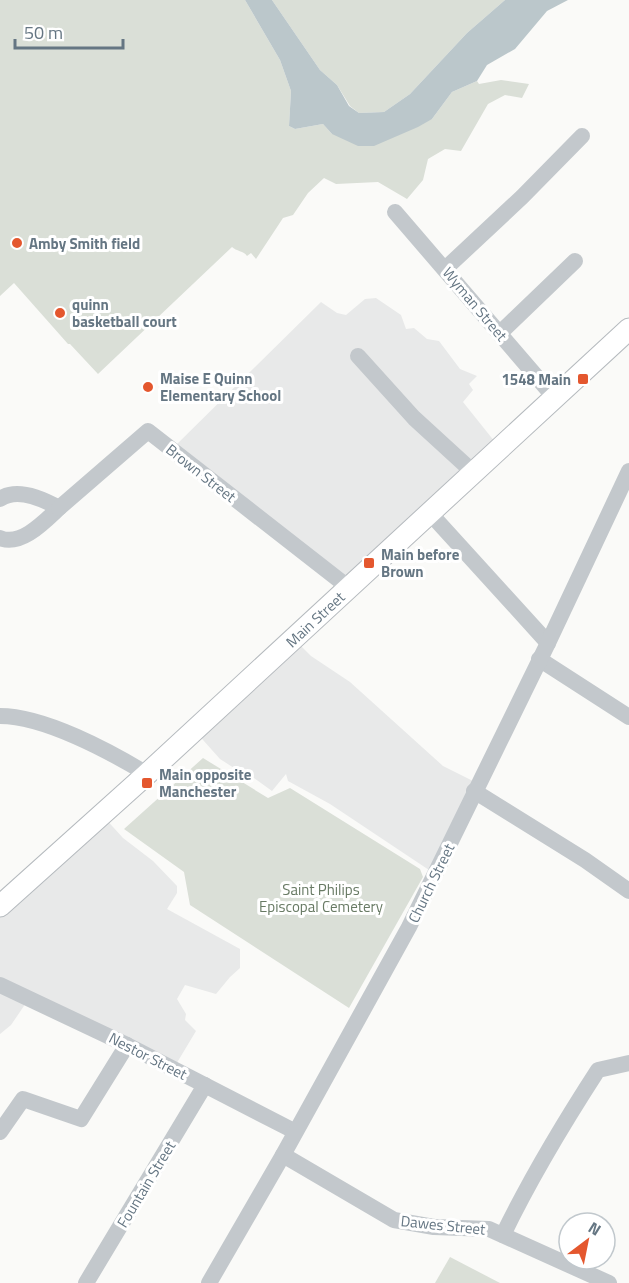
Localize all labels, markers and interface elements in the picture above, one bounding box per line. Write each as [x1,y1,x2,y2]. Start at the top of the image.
scale bar [15,12,123,50]
text: 50 m [24,19,63,46]
place label: Amby Smith field [29,232,140,255]
marker: Amby Smith field [10,236,24,250]
street label: Wyman Street [437,262,513,347]
place label: quinn basketball court [72,293,177,333]
marker: quinn basketball court [53,306,67,320]
place label: Maise E Quinn Elementary School [160,367,281,407]
place label: 1548 Main [501,368,571,391]
marker: 1548 Main [576,372,590,386]
marker: Maise E Quinn Elementary School [141,380,155,394]
street label: Brown Street [161,438,242,508]
place label: Main before Brown [381,543,460,583]
marker: Main before Brown [362,556,376,570]
street label: Main Street [280,585,350,652]
place label: Main opposite Manchester [159,763,252,803]
marker: Main opposite Manchester [140,776,154,790]
street label: Church Street [402,839,460,927]
park label: Saint Philips Episcopal Cemetery [259,878,383,918]
street label: Nestor Street [105,1026,192,1086]
street label: Fountain Street [111,1136,181,1232]
street label: Dawes Street [399,1209,487,1241]
north arrow [557,1211,617,1271]
text: N [584,1215,606,1241]

